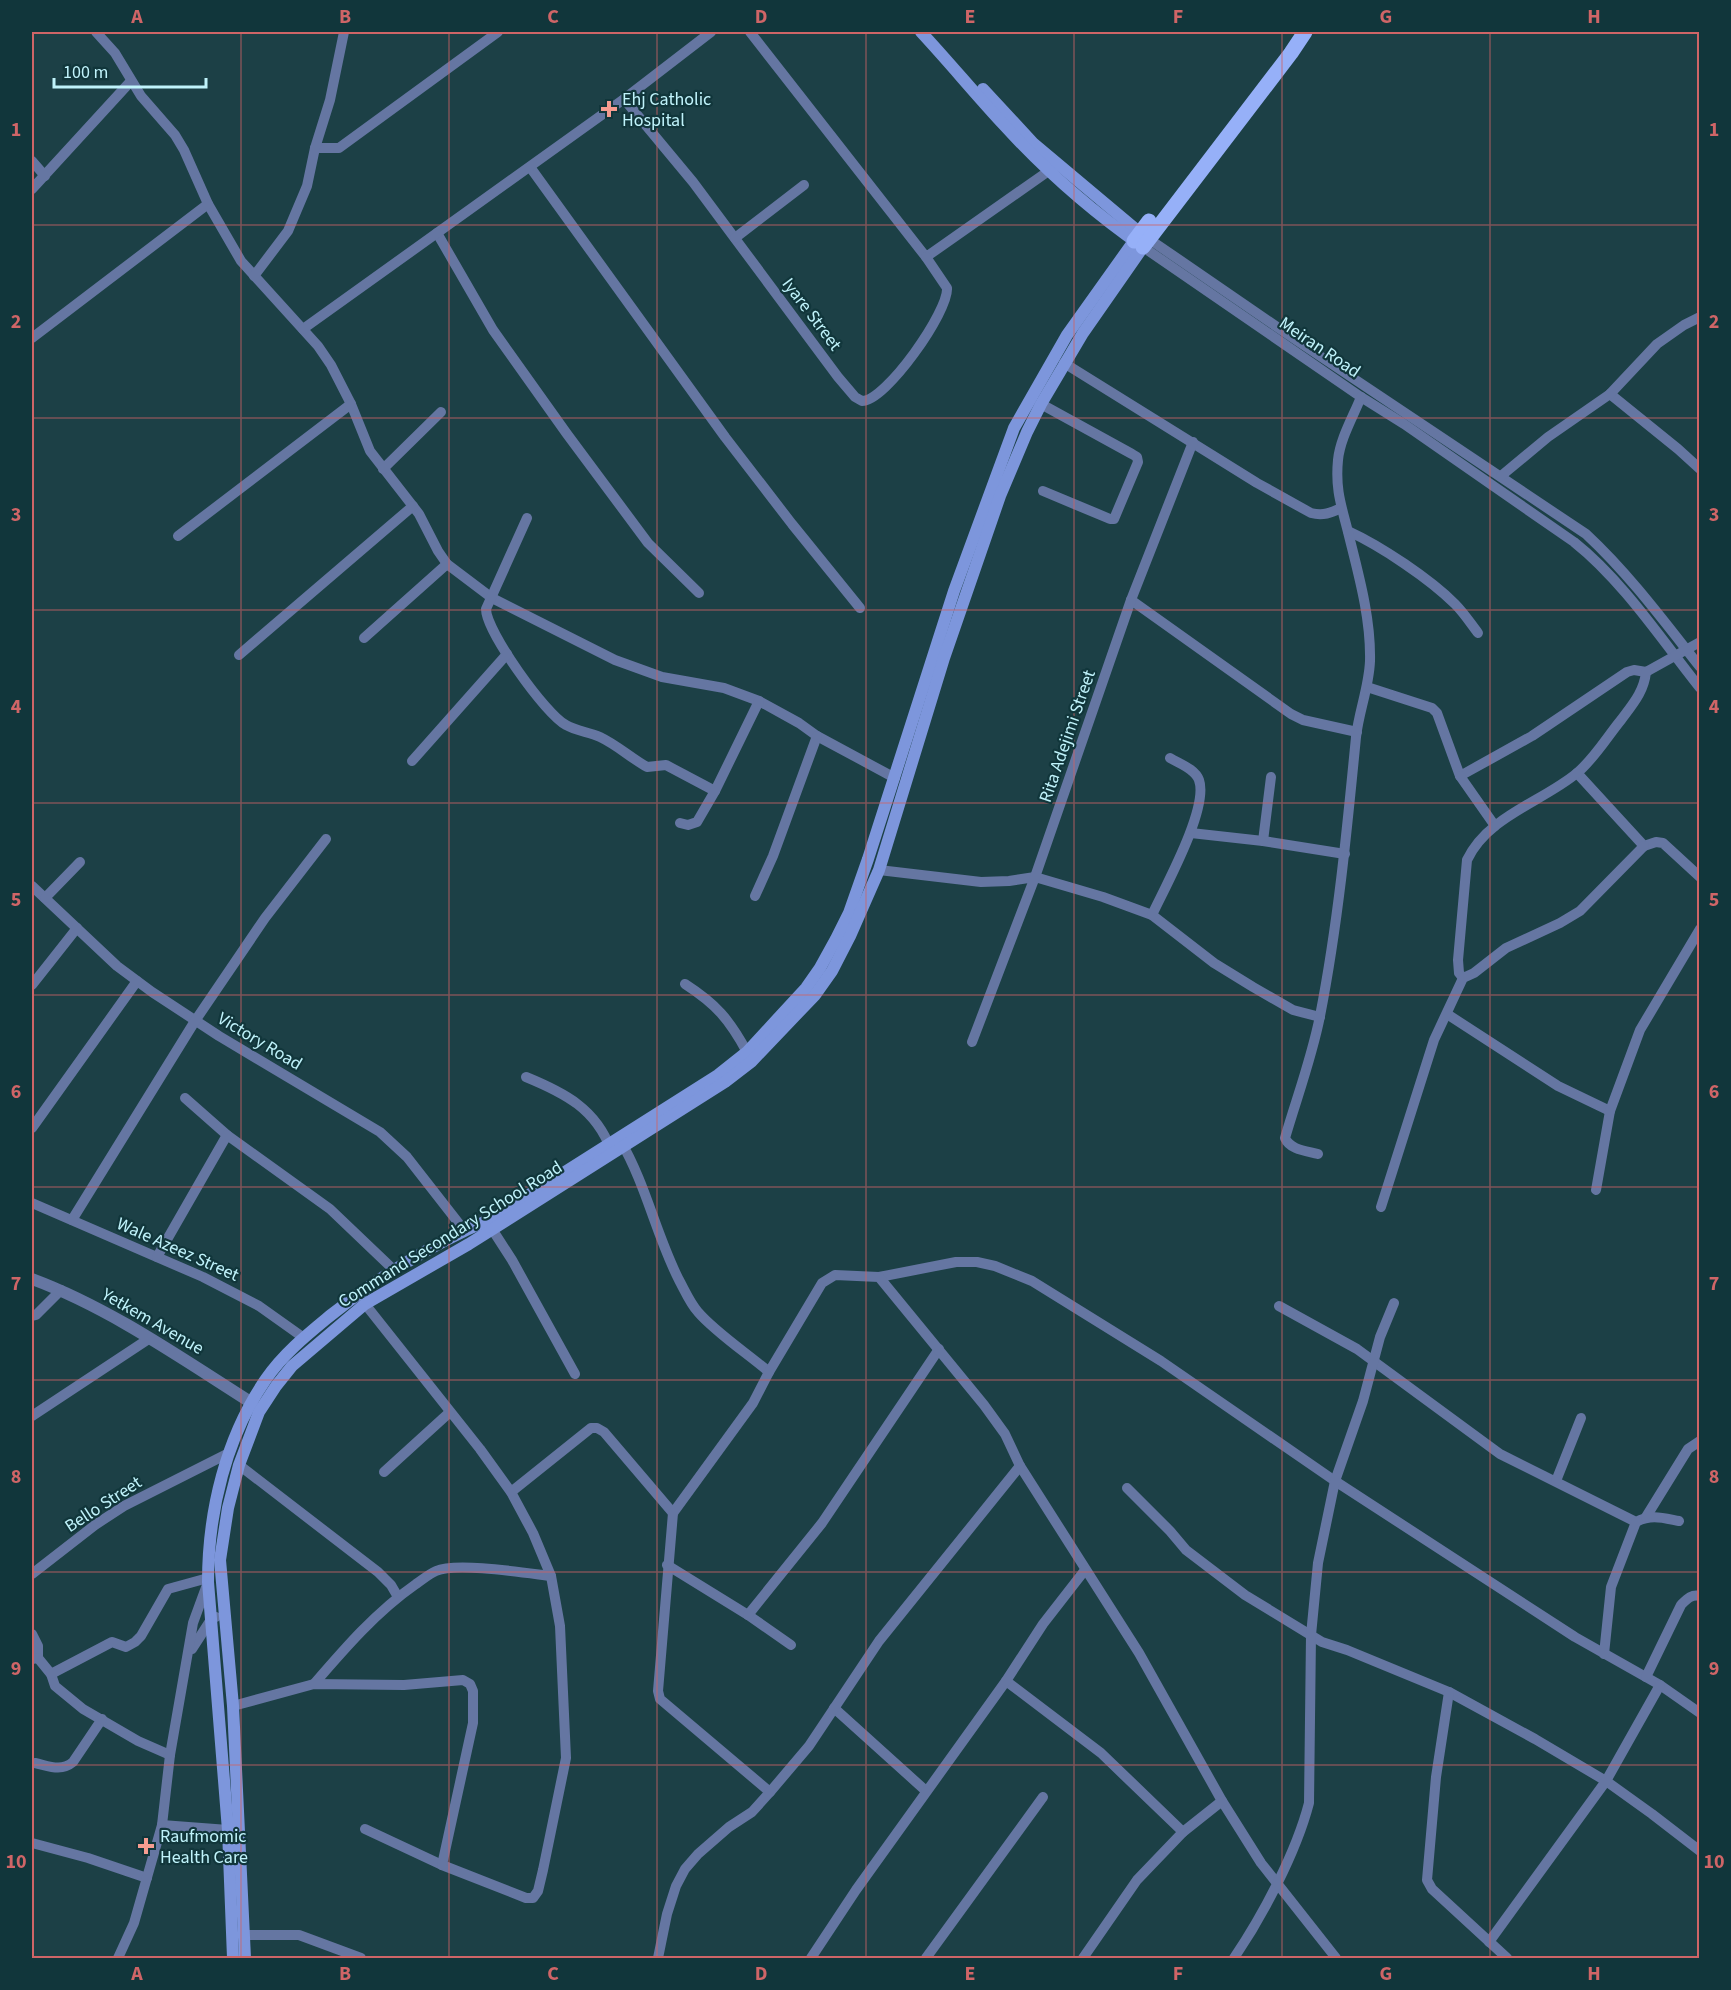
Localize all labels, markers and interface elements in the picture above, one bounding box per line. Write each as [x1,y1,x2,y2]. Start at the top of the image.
text: A [130,3,143,31]
text: B [339,3,351,31]
text: C [547,3,559,31]
text: D [755,3,767,31]
text: E [965,3,975,31]
text: F [1173,3,1183,31]
text: G [1380,3,1392,31]
text: H [1587,3,1601,31]
scale bar [54,51,206,89]
text: 100 m [63,60,108,85]
place label: Ehj Catholic Hospital [622,87,711,133]
marker: Ehj Catholic Hospital [600,100,618,118]
text: 1 [11,116,21,144]
text: 1 [1709,116,1719,144]
street label: Iyare Street [776,273,847,356]
text: 2 [11,308,21,336]
text: 2 [1709,308,1719,336]
street label: Meiran Road [1274,311,1365,384]
text: 3 [11,501,21,529]
text: 3 [1709,501,1719,529]
street label: Rita Adejimi Street [1033,667,1102,806]
text: 4 [11,693,22,721]
text: 4 [1709,693,1720,721]
text: 5 [11,886,21,914]
text: 5 [1709,886,1719,914]
street label: Victory Road [213,1006,307,1077]
text: 6 [11,1078,21,1106]
text: 6 [1709,1078,1719,1106]
street label: Command Secondary School Road [333,1155,567,1314]
street label: Wale Azeez Street [113,1211,243,1288]
text: 7 [11,1270,21,1298]
text: 7 [1709,1270,1719,1298]
street label: Yetkem Avenue [96,1282,208,1361]
text: 8 [11,1463,21,1491]
text: 8 [1709,1463,1719,1491]
street label: Bello Street [60,1470,147,1539]
text: 9 [11,1655,21,1683]
text: 9 [1709,1655,1719,1683]
place label: Raufmomic Health Care [160,1824,248,1870]
marker: Raufmomic Health Care [137,1837,155,1855]
text: 10 [5,1848,27,1876]
text: 10 [1703,1848,1725,1876]
text: A [130,1960,143,1988]
text: B [339,1960,351,1988]
text: C [547,1960,559,1988]
text: D [755,1960,767,1988]
text: E [965,1960,975,1988]
text: F [1173,1960,1183,1988]
text: G [1380,1960,1392,1988]
text: H [1587,1960,1601,1988]

